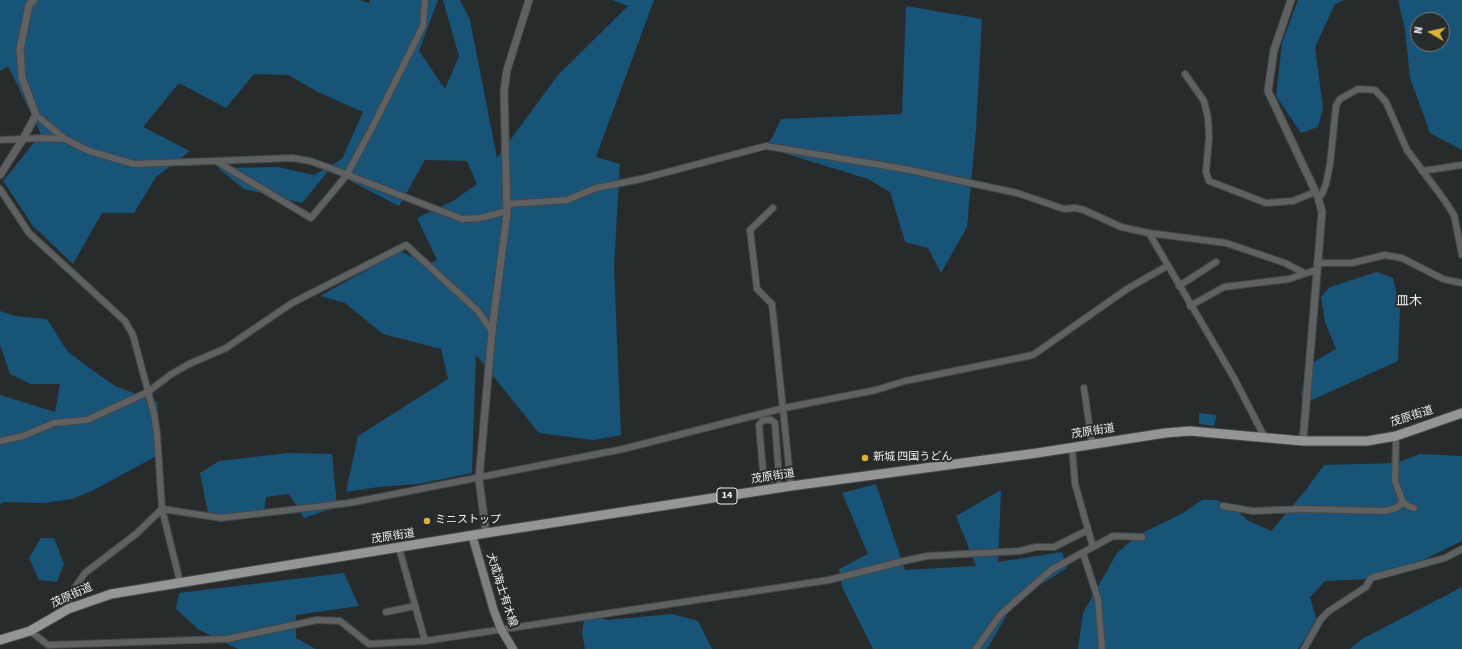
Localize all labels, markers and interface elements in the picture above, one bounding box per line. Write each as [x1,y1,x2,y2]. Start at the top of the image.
north arrow [1410,12,1450,52]
text: N [1411,25,1427,35]
district label: 皿木 [1396,294,1422,310]
street label: 茂原街道 [1389,404,1435,430]
street label: 茂原街道 [1070,422,1116,442]
place label: 新城 四国うどん [873,451,952,465]
marker: 新城 四国うどん [860,453,870,463]
street label: 茂原街道 [750,467,796,487]
road number: 14 [717,488,737,504]
place label: ミニストップ [435,514,501,528]
marker: ミニストップ [422,516,432,526]
street label: 茂原街道 [370,527,416,547]
street label: 犬成海士有木線 [483,551,519,629]
street label: 茂原街道 [49,581,95,611]

